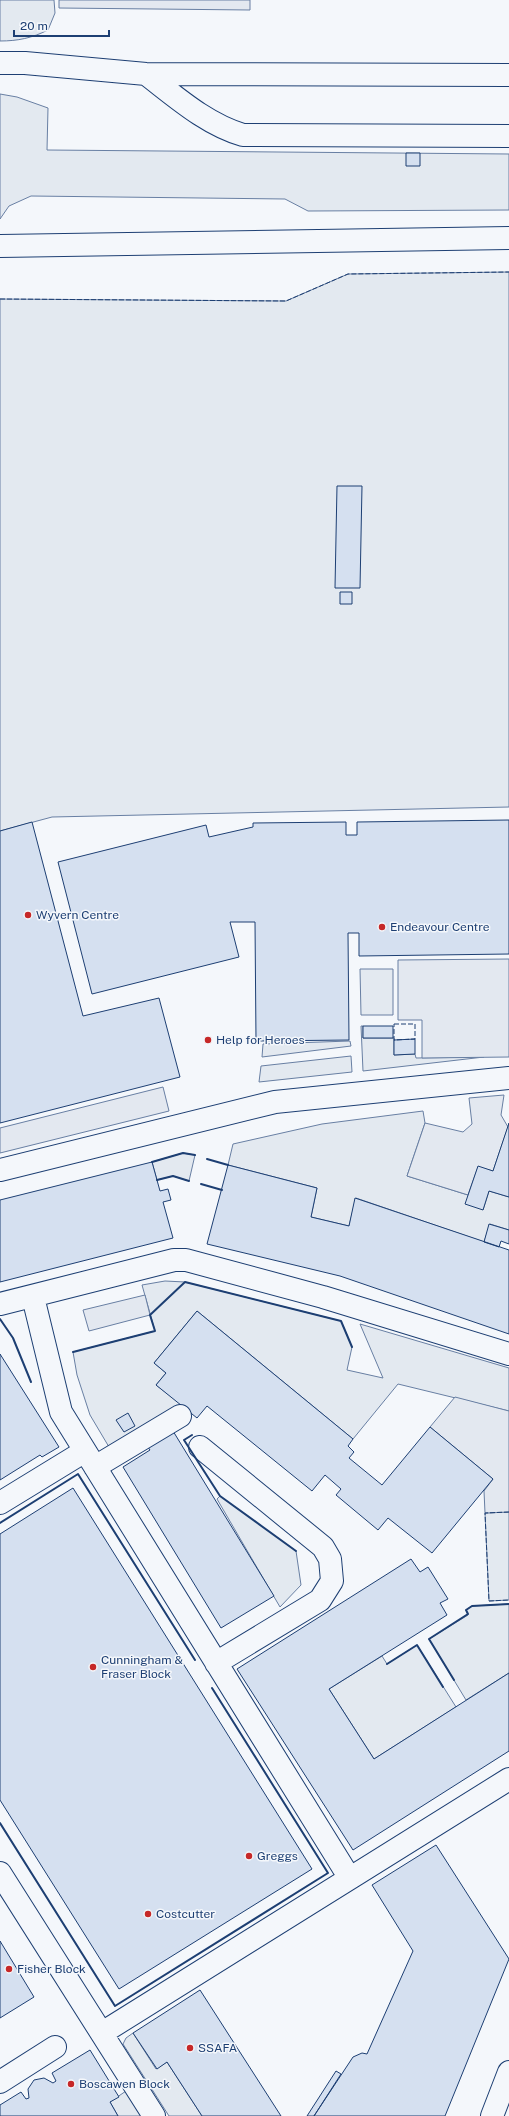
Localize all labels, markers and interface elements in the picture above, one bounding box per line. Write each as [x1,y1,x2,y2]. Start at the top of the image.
scale bar [14,12,109,38]
text: 20 m [20,19,48,33]
place label: Wyvern Centre [36,908,119,922]
marker: Wyvern Centre [23,910,33,920]
place label: Endeavour Centre [390,920,490,934]
marker: Endeavour Centre [377,922,387,932]
place label: Help for Heroes [216,1033,305,1047]
marker: Help for Heroes [203,1035,213,1045]
place label: Cunningham & Fraser Block [101,1653,183,1681]
marker: Cunningham & Fraser Block [88,1662,98,1672]
place label: Greggs [257,1849,298,1863]
marker: Greggs [244,1851,254,1861]
place label: Costcutter [156,1907,215,1921]
marker: Costcutter [143,1909,153,1919]
place label: Fisher Block [17,1962,86,1976]
marker: Fisher Block [4,1964,14,1974]
place label: SSAFA [198,2041,238,2055]
marker: SSAFA [185,2043,195,2053]
place label: Boscawen Block [79,2077,170,2091]
marker: Boscawen Block [66,2079,76,2089]

